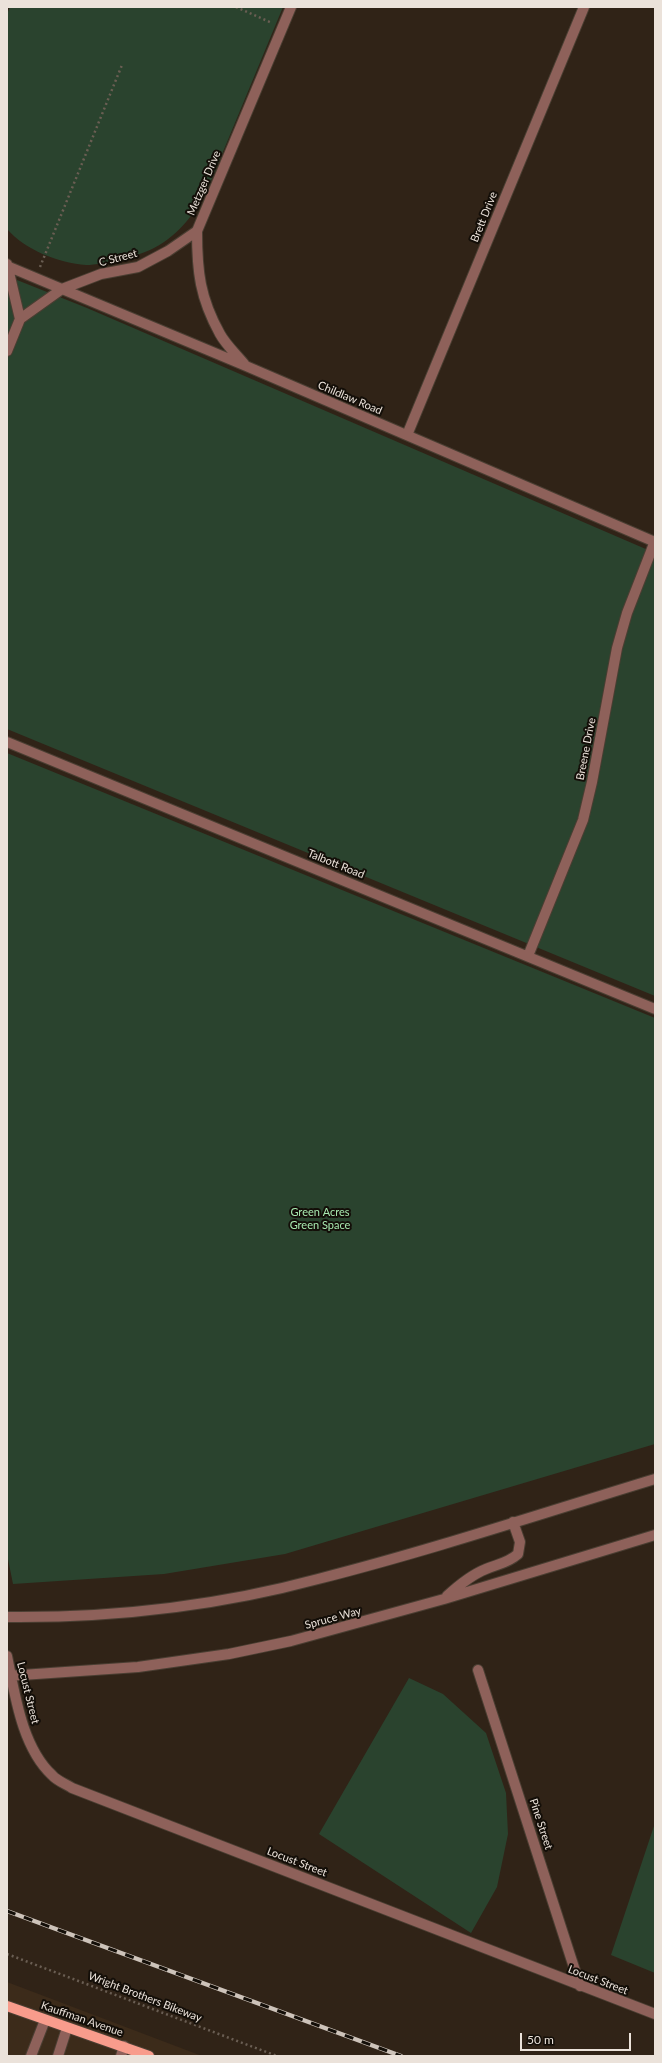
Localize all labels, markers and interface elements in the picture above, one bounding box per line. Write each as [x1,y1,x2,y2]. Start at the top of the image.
street label: Metzger Drive [184,149,224,217]
street label: Brett Drive [468,190,500,244]
street label: C Street [97,247,139,269]
street label: Childlaw Road [316,378,384,418]
street label: Breene Drive [573,717,599,781]
street label: Talbott Road [306,847,366,881]
park label: Green Acres Green Space [290,1205,350,1231]
street label: Spruce Way [303,1604,363,1632]
street label: Locust Street [14,1661,42,1725]
street label: Pine Street [527,1797,555,1851]
street label: Locust Street [265,1844,329,1880]
street label: Locust Street [566,1962,630,1998]
street label: Wright Brothers Bikeway [86,1969,204,2025]
street label: Kauffman Avenue [39,1999,125,2039]
scale bar [522,2025,633,2051]
text: 50 m [527,2032,554,2047]

